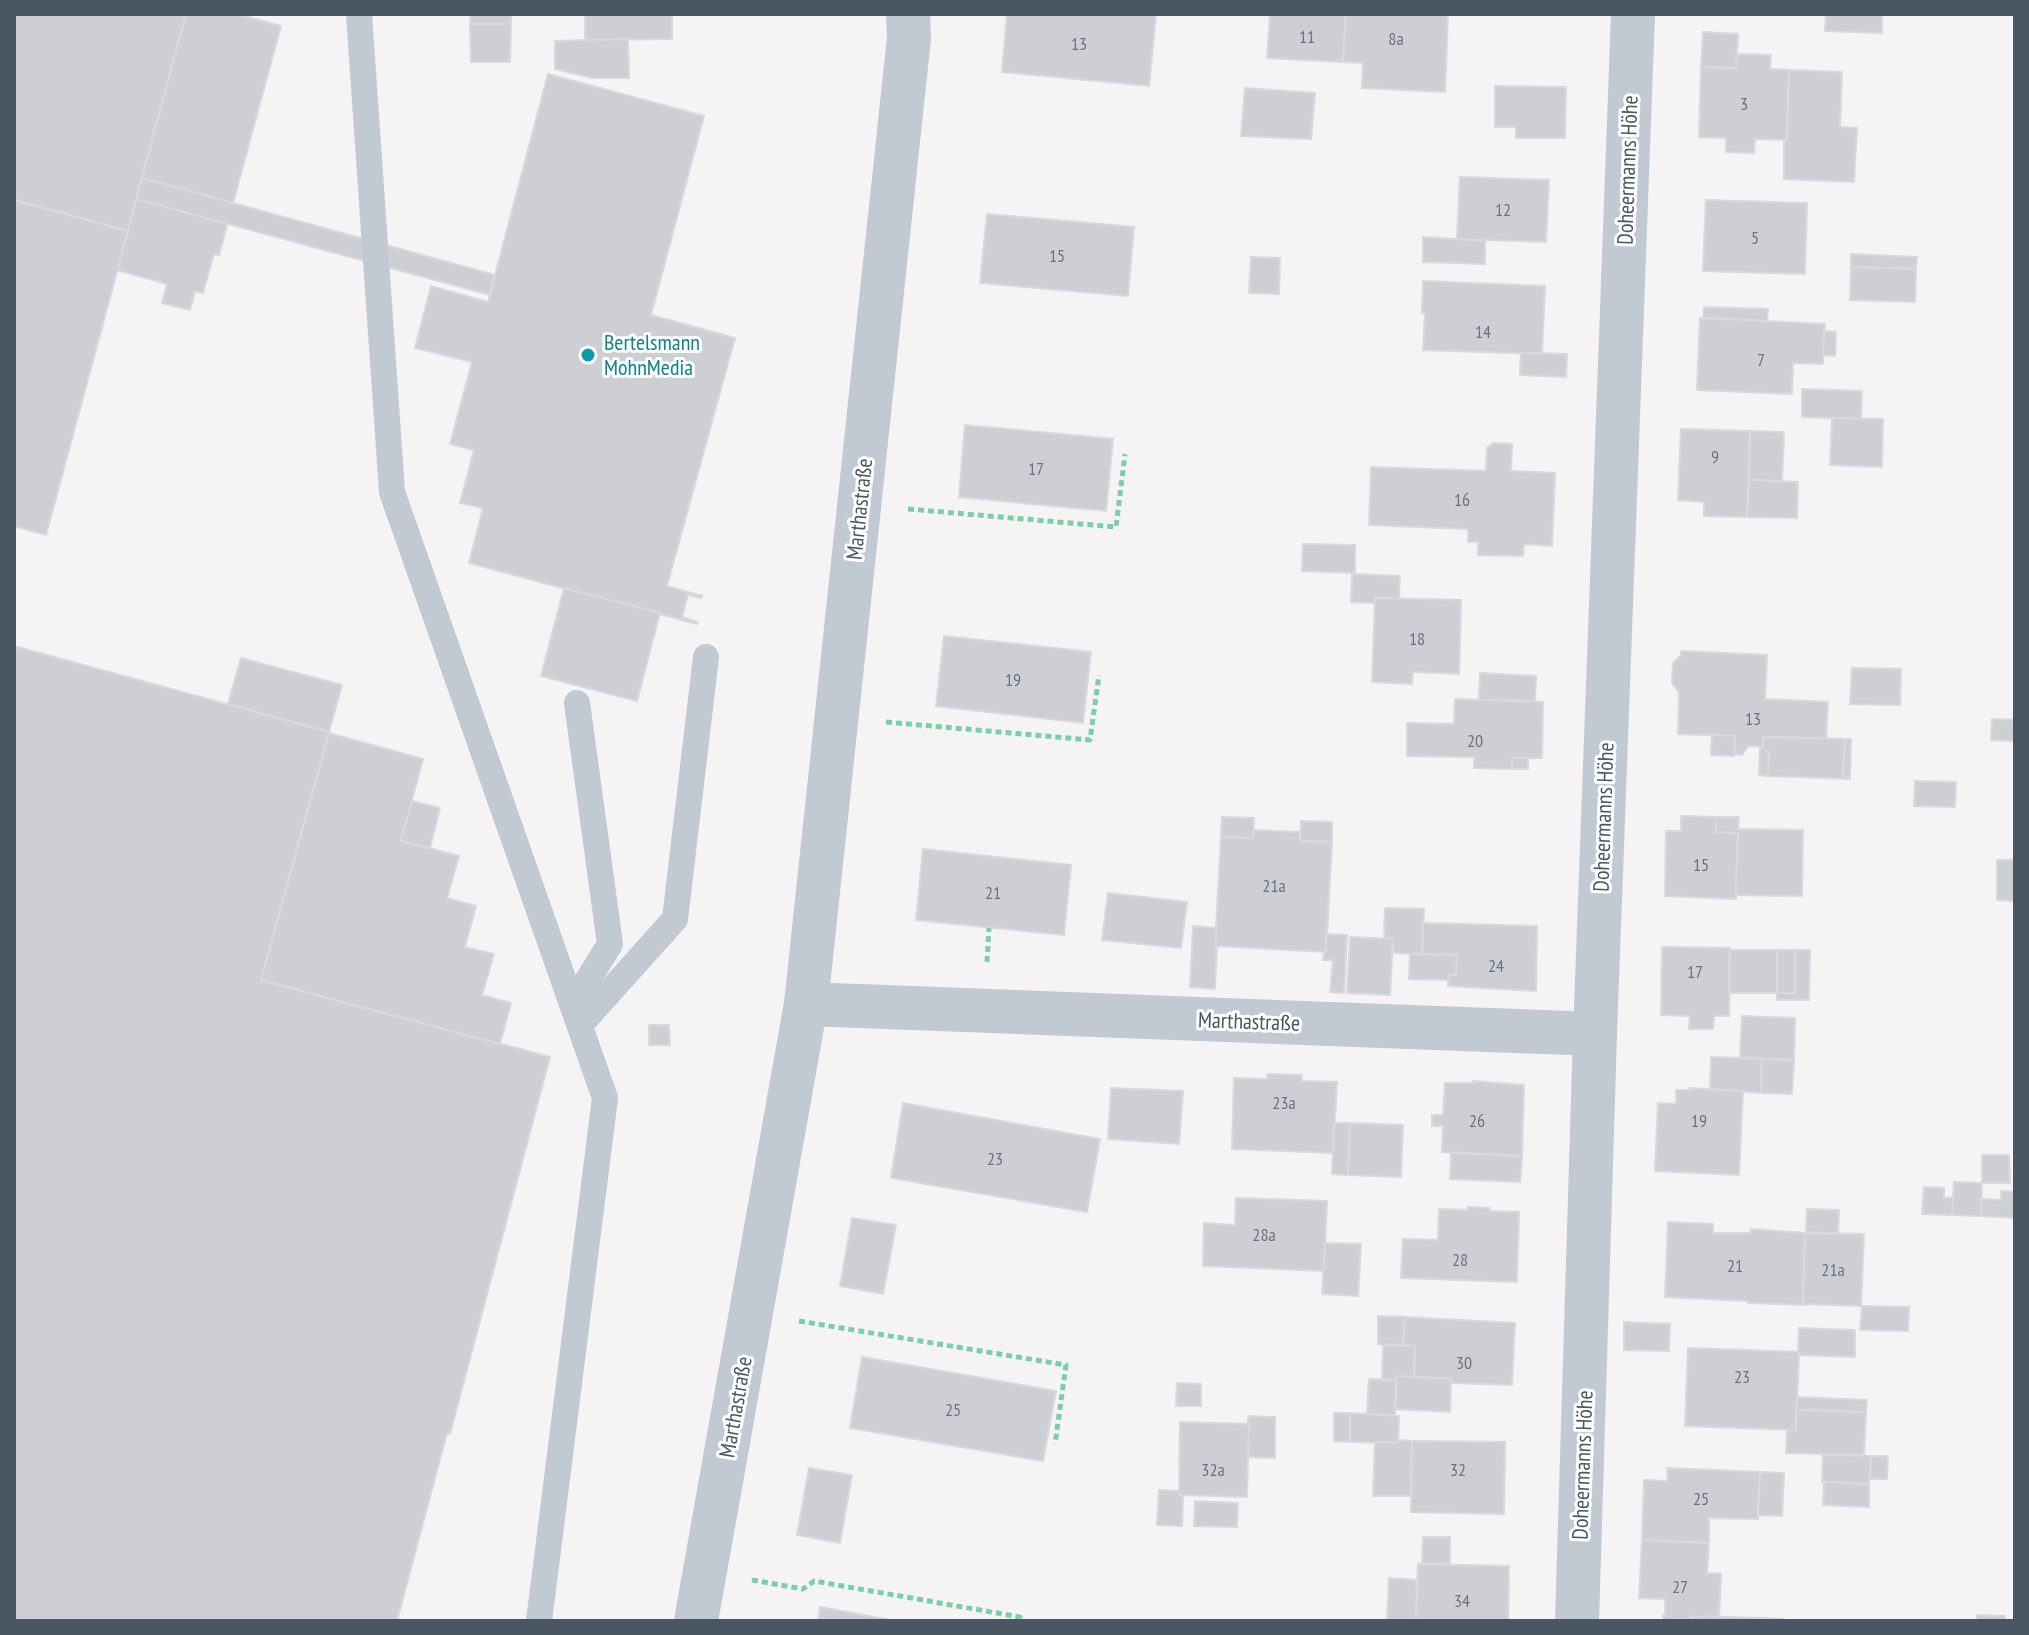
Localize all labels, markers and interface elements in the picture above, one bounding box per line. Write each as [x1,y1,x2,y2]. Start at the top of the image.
house number: 11 [1299,25,1315,48]
house number: 8a [1388,27,1404,50]
house number: 13 [1071,32,1087,55]
house number: 3 [1740,92,1748,115]
street label: Doheermanns Höhe [1610,95,1644,245]
house number: 12 [1495,198,1511,221]
house number: 5 [1751,226,1759,249]
house number: 15 [1049,244,1065,267]
house number: 14 [1475,320,1491,343]
place label: Bertelsmann MohnMedia [604,328,700,381]
marker: Bertelsmann MohnMedia [579,346,597,364]
house number: 7 [1757,348,1765,371]
house number: 9 [1711,445,1719,468]
street label: Marthastraße [840,457,878,561]
house number: 17 [1028,457,1044,480]
house number: 16 [1454,488,1470,511]
house number: 18 [1409,627,1425,650]
house number: 19 [1005,668,1021,691]
house number: 13 [1745,707,1761,730]
house number: 20 [1467,729,1483,752]
street label: Doheermanns Höhe [1586,742,1620,892]
house number: 15 [1693,853,1709,876]
house number: 21a [1262,874,1286,897]
house number: 21 [985,881,1001,904]
house number: 24 [1488,954,1504,977]
house number: 17 [1687,960,1703,983]
street label: Marthastraße [1198,1005,1300,1037]
house number: 23a [1272,1091,1296,1114]
house number: 26 [1469,1109,1485,1132]
house number: 19 [1691,1109,1707,1132]
house number: 23 [987,1147,1003,1170]
house number: 28a [1252,1223,1276,1246]
house number: 28 [1452,1248,1468,1271]
house number: 21 [1727,1254,1743,1277]
house number: 21a [1821,1258,1845,1281]
house number: 30 [1456,1351,1472,1374]
street label: Marthastraße [712,1354,758,1460]
house number: 23 [1734,1365,1750,1388]
street label: Doheermanns Höhe [1565,1390,1599,1540]
house number: 25 [945,1398,961,1421]
house number: 32a [1201,1458,1225,1481]
house number: 32 [1450,1458,1466,1481]
house number: 25 [1693,1487,1709,1510]
house number: 27 [1672,1575,1688,1598]
house number: 34 [1454,1589,1470,1612]

